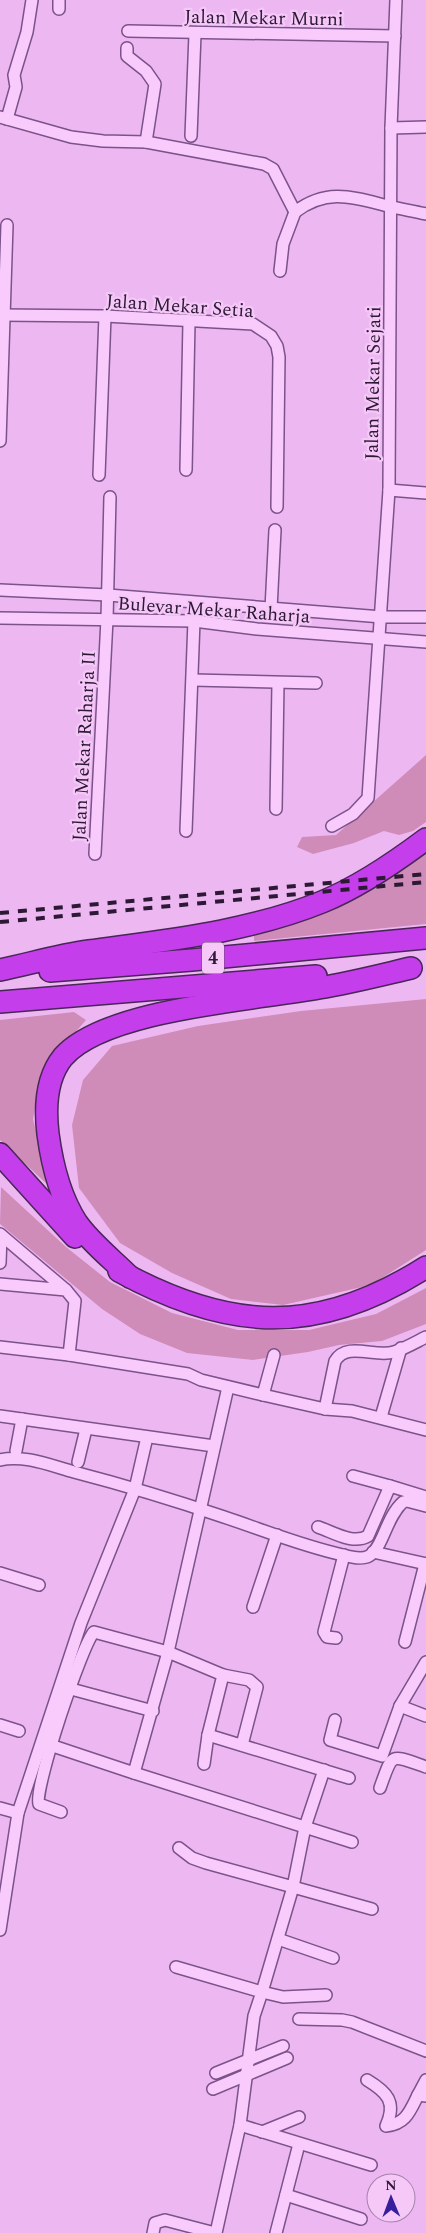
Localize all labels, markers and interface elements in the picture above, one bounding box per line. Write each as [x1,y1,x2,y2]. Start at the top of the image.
street label: Jalan Mekar Murni [184,3,344,34]
street label: Jalan Mekar Setia [105,287,255,326]
street label: Jalan Mekar Sejati [358,306,389,460]
street label: Bulevar Mekar Raharja [117,589,312,632]
street label: Jalan Mekar Raharja II [65,650,104,842]
road number: 4 [202,942,224,974]
north arrow [366,2173,416,2223]
text: N [385,2175,397,2196]

